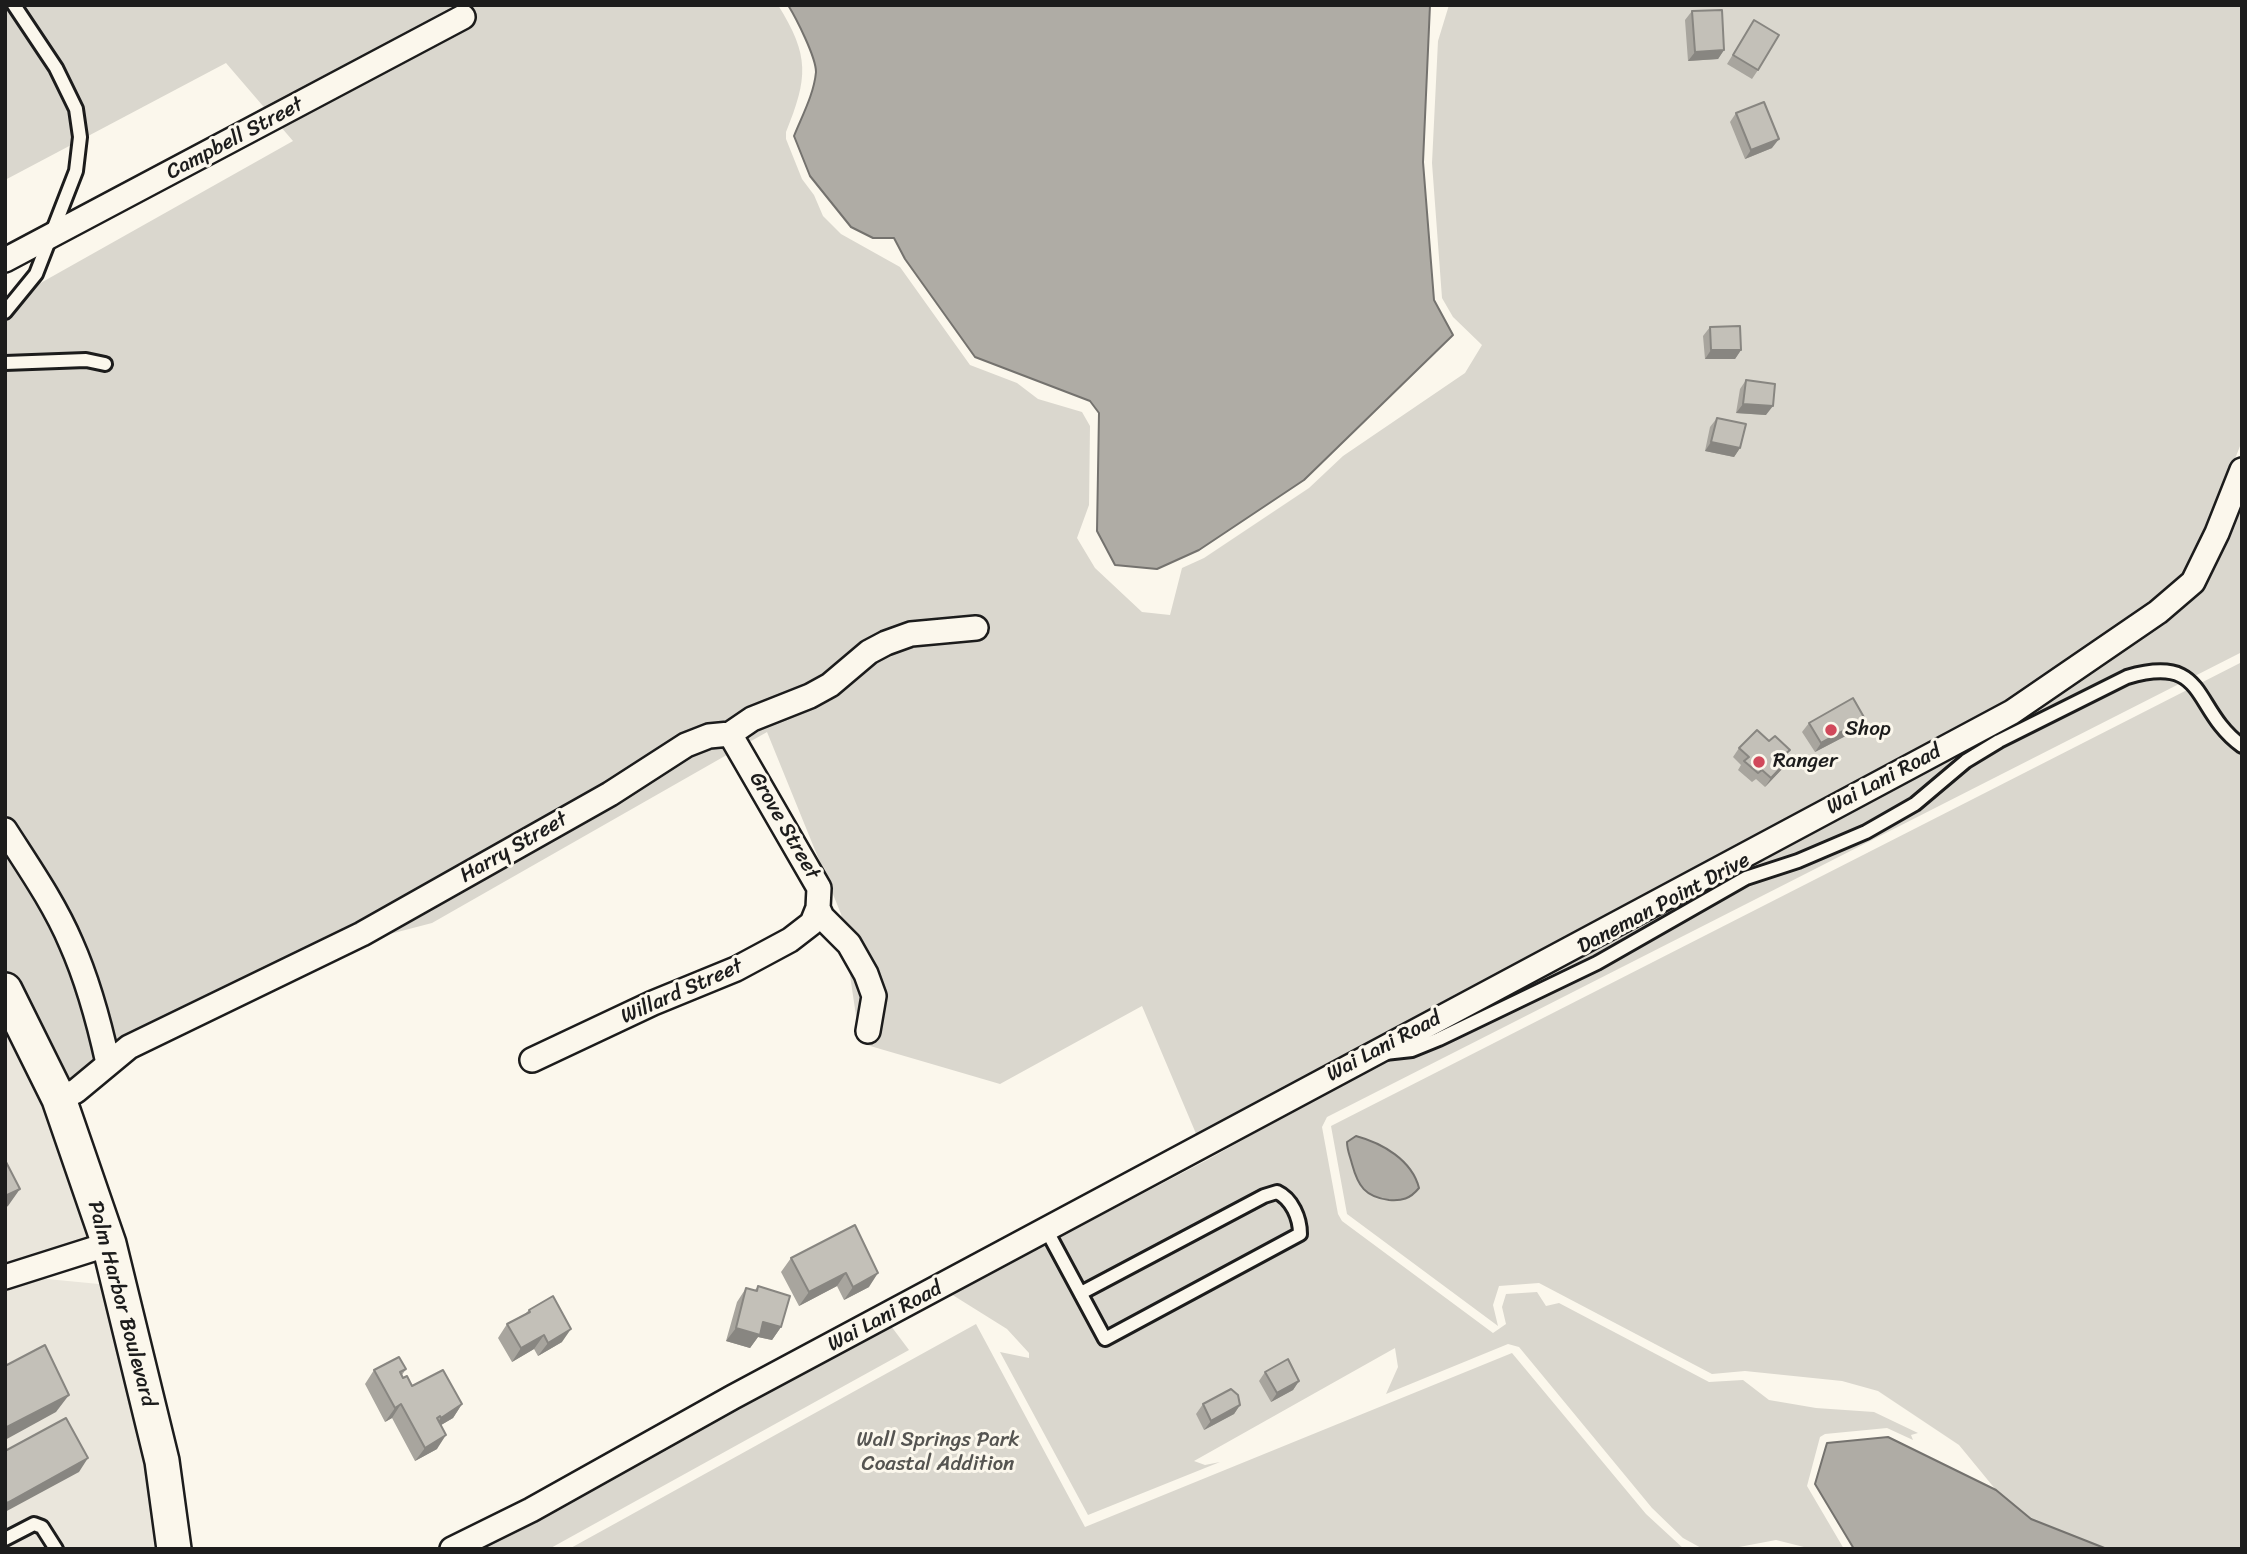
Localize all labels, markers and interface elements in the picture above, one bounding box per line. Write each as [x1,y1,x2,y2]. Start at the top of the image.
street label: Campbell Street [162,92,308,186]
place label: Shop [1845,717,1891,743]
marker: Shop [1823,722,1839,738]
street label: Wai Lani Road [1823,739,1945,821]
place label: Ranger [1773,749,1838,775]
marker: Ranger [1751,754,1767,770]
street label: Grove Street [743,768,825,884]
street label: Harry Street [456,807,572,889]
street label: Daneman Point Drive [1574,848,1754,960]
street label: Willard Street [617,954,747,1030]
street label: Wai Lani Road [1323,1006,1445,1088]
street label: Palm Harbor Boulevard [81,1198,161,1410]
street label: Wai Lani Road [824,1276,946,1358]
park label: Wall Springs Park Coastal Addition [856,1428,1020,1478]

